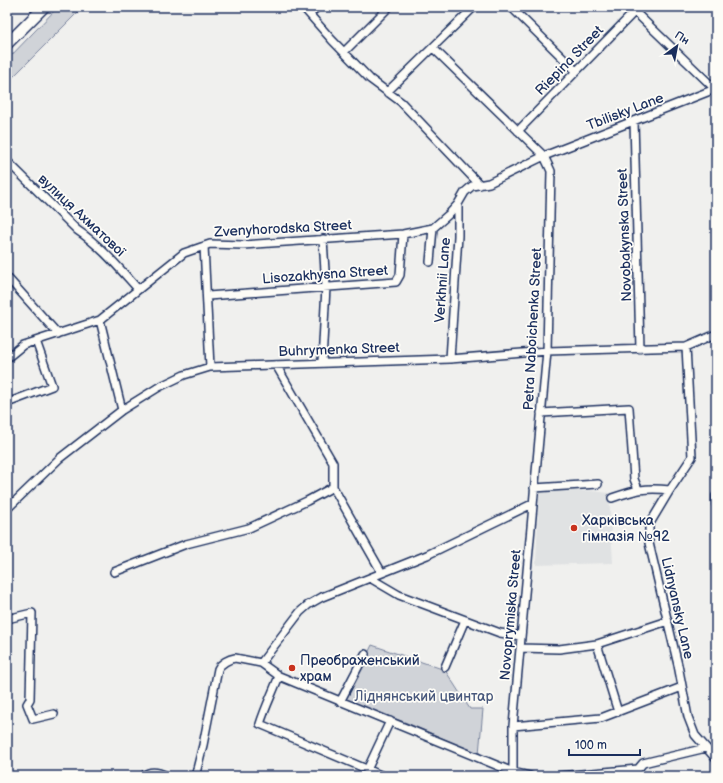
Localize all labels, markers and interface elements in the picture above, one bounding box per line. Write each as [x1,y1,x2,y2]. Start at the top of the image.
street label: Riepina Street [532,21,607,99]
north arrow [657,26,697,66]
text: Пн [672,29,692,47]
street label: Tbilisky Lane [584,89,666,134]
street label: Novobakynska Street [614,167,635,302]
street label: вулиця Ахматової [34,171,129,261]
street label: Zvenyhorodska Street [213,216,353,241]
street label: Verkhnii Lane [431,237,454,323]
street label: Petra Naboichenka Street [520,247,545,411]
street label: Lisozakhysna Street [262,262,389,287]
street label: Buhrymenka Street [278,339,401,360]
place label: Харківська гімназія №92 [582,512,670,545]
marker: Харківська гімназія №92 [569,523,579,533]
street label: Novoprymiska Street [496,548,525,681]
street label: Lidnyansky Lane [658,556,697,661]
place label: Преображенський храм [300,652,420,685]
marker: Преображенський храм [287,663,297,673]
park label: Ліднянський цвинтар [353,688,494,705]
scale bar [569,731,640,757]
text: 100 m [575,738,607,753]

